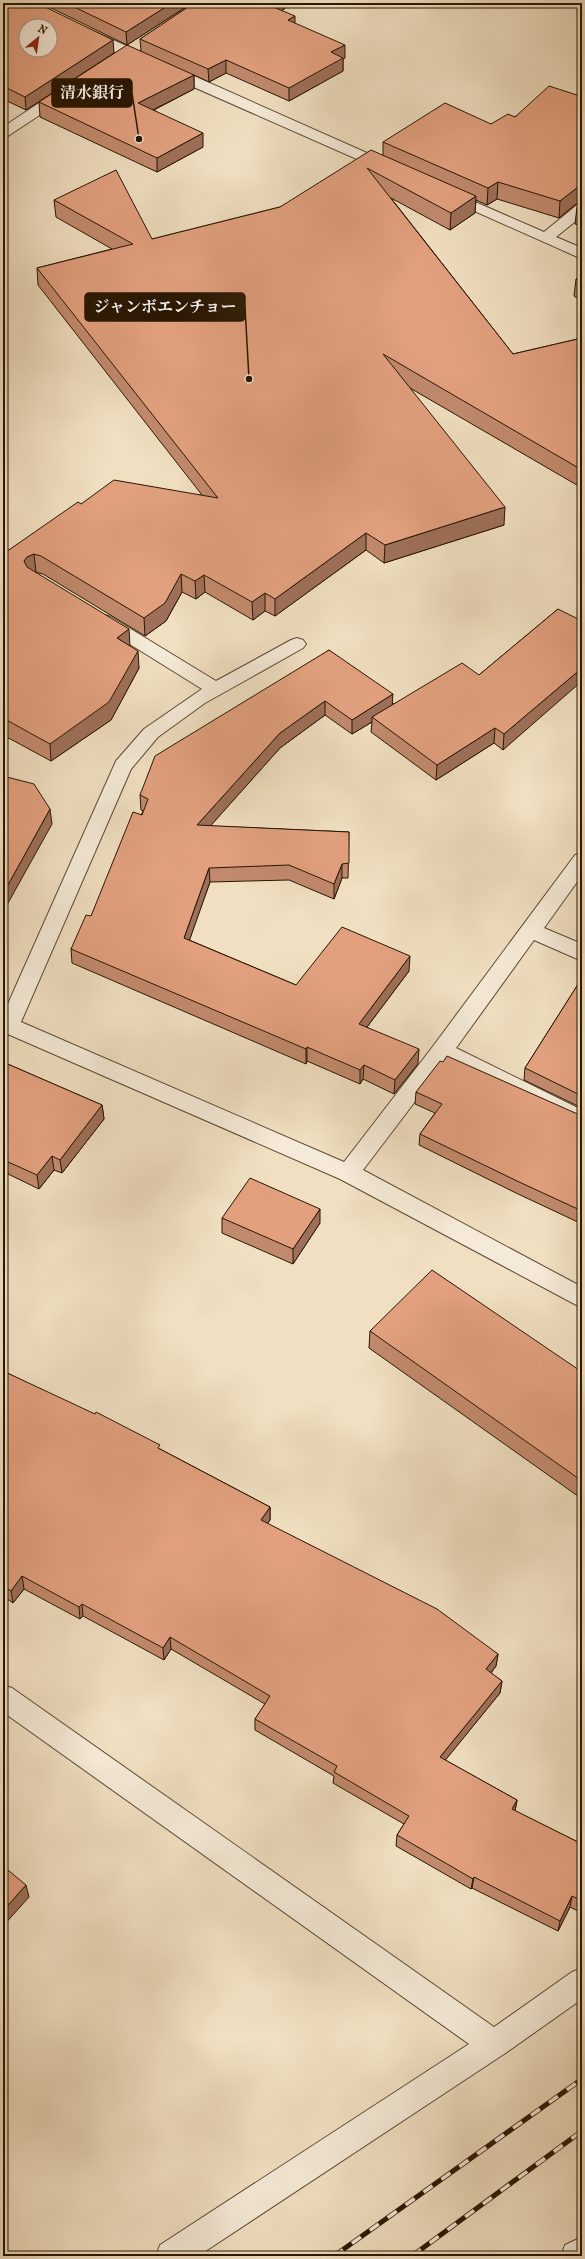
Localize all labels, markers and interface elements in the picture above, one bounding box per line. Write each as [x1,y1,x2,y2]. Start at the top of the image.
north arrow [18,18,58,58]
text: N [36,22,50,38]
callout: 清水銀行 [52,79,132,107]
text: 清水銀行 [60,83,124,102]
callout: ジャンボエンチョー [85,293,245,321]
text: ジャンボエンチョー [93,297,237,316]

